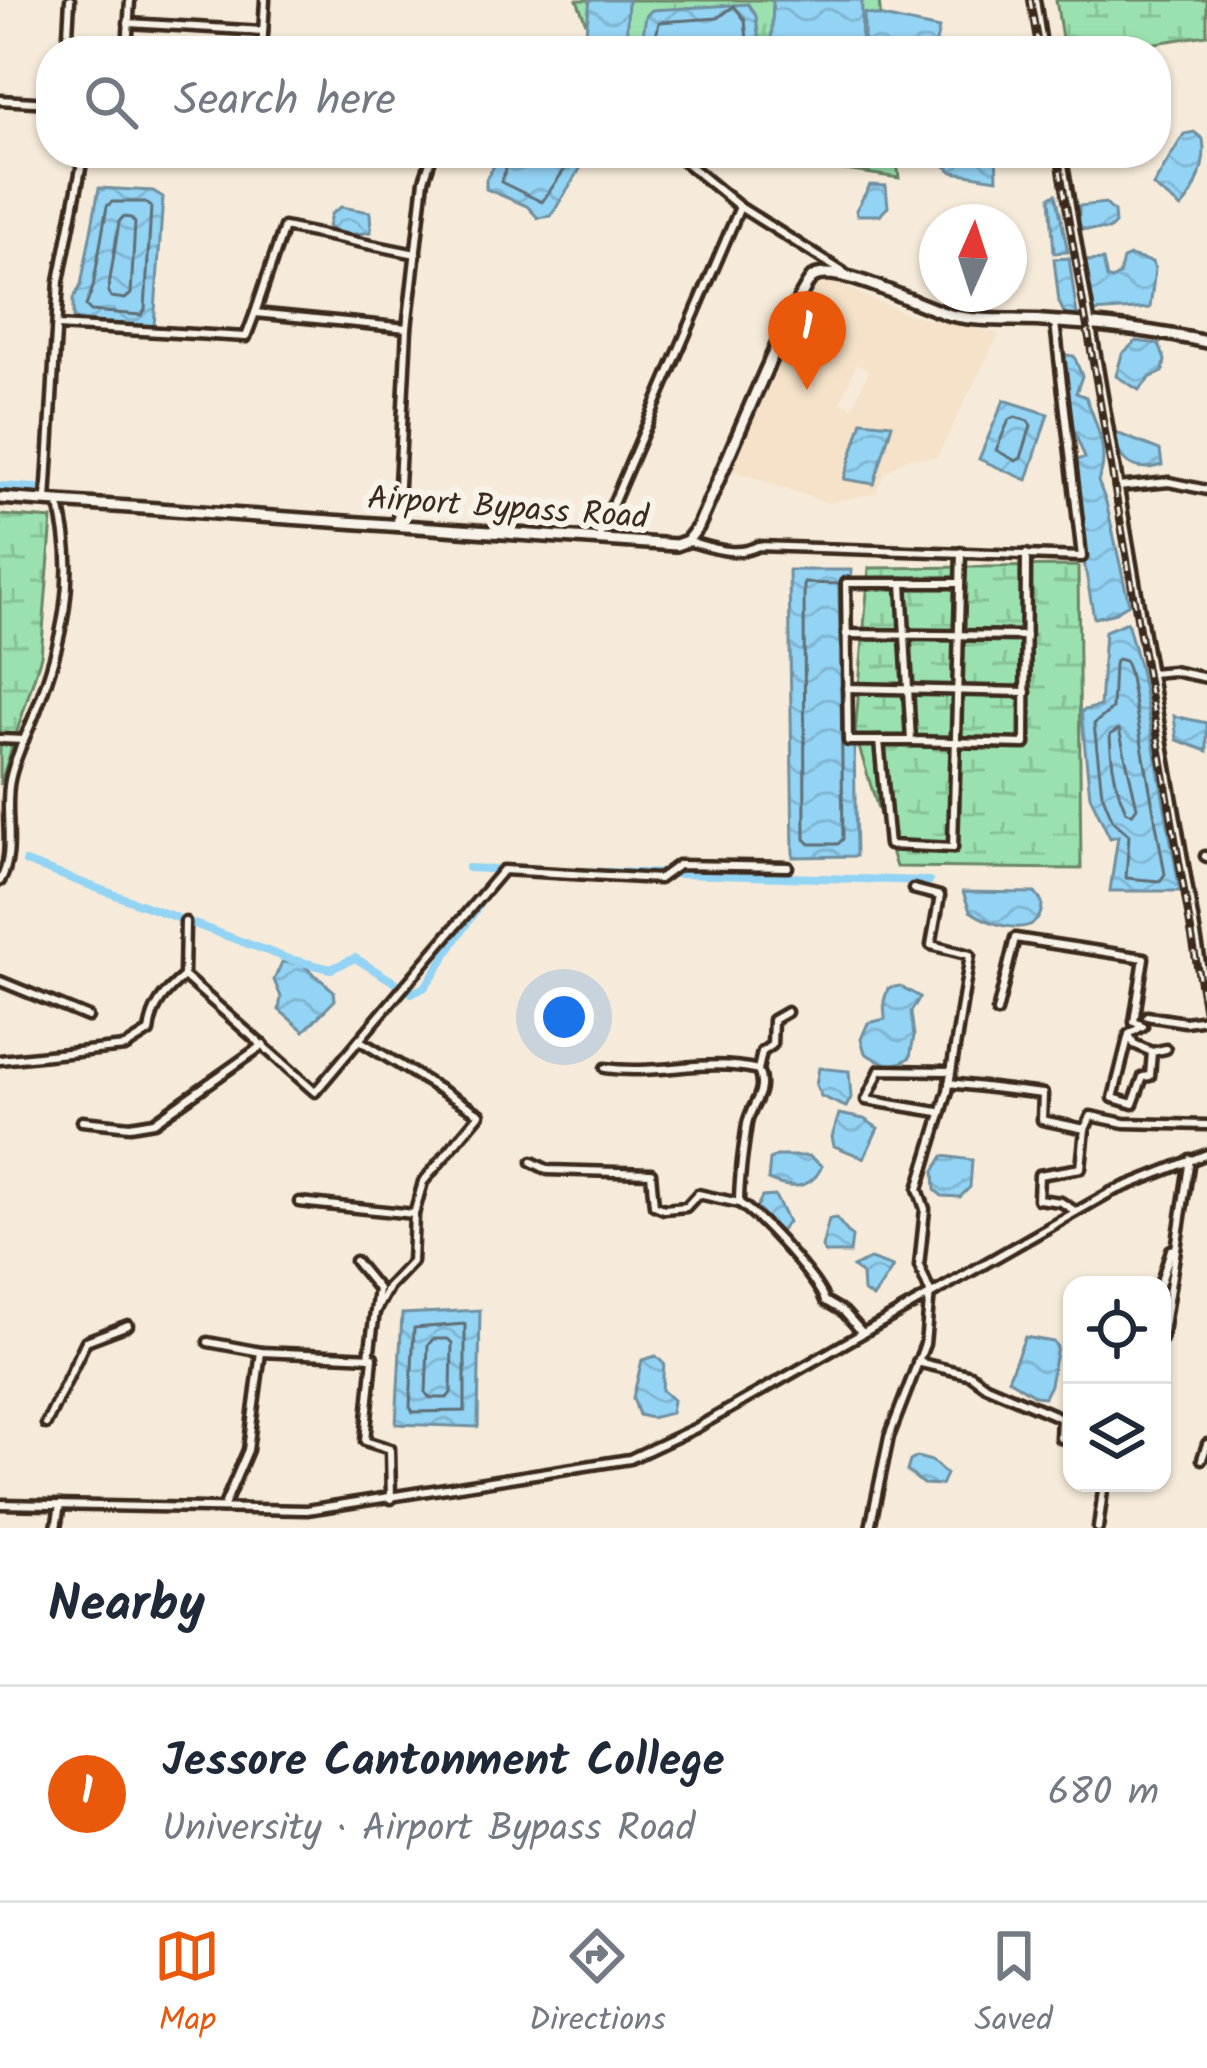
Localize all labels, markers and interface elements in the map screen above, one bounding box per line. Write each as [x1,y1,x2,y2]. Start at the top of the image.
search box [36,36,1171,168]
text: Search here [174,66,396,138]
icon: search [78,69,144,135]
north arrow [919,204,1027,312]
pin: 1 [768,291,846,390]
street label: Airport Bypass Road [365,473,652,546]
your location [534,987,594,1047]
map controls [1063,1276,1171,1492]
button: locate [1063,1276,1171,1384]
button: layers [1063,1384,1171,1492]
text: Nearby [48,1566,205,1647]
text: Jessore Cantonment College [162,1727,725,1799]
text: 1 [81,1763,93,1825]
text: 680 m [1048,1763,1159,1825]
text: University · Airport Bypass Road [162,1799,695,1861]
tab: Map [154,1923,220,2048]
tab: Directions [529,1923,666,2048]
tab: Saved [974,1923,1053,2048]

